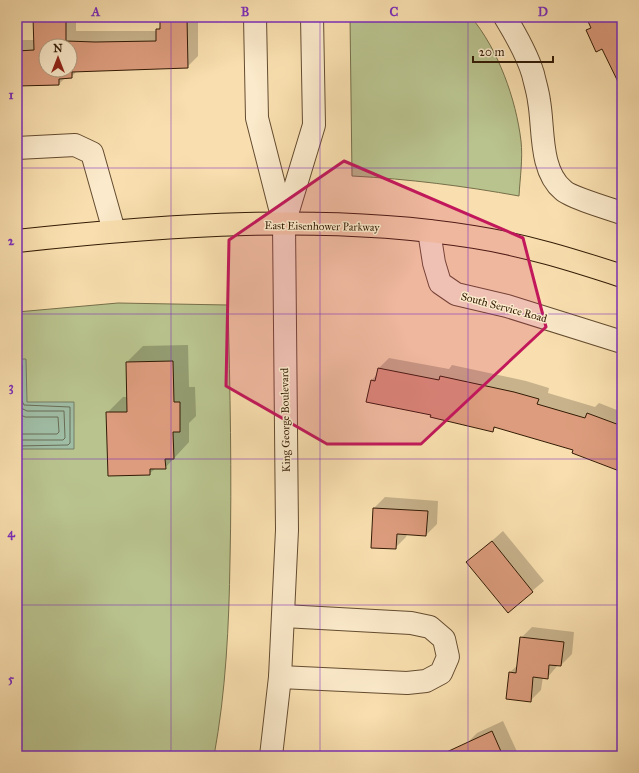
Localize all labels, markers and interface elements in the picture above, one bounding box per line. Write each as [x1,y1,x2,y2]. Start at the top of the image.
text: A [91,4,101,20]
text: B [241,4,250,20]
text: C [390,4,399,20]
text: D [538,4,548,20]
north arrow [38,38,78,78]
scale bar [473,38,553,64]
text: N [53,42,63,55]
text: 20 m [479,45,505,59]
text: 1 [8,87,14,103]
street label: East Eisenhower Parkway [264,219,380,234]
text: 2 [8,233,15,249]
street label: South Service Road [459,290,549,325]
street label: King George Boulevard [278,367,293,472]
text: 3 [8,379,14,395]
text: 4 [7,525,15,541]
text: 5 [8,671,15,687]

